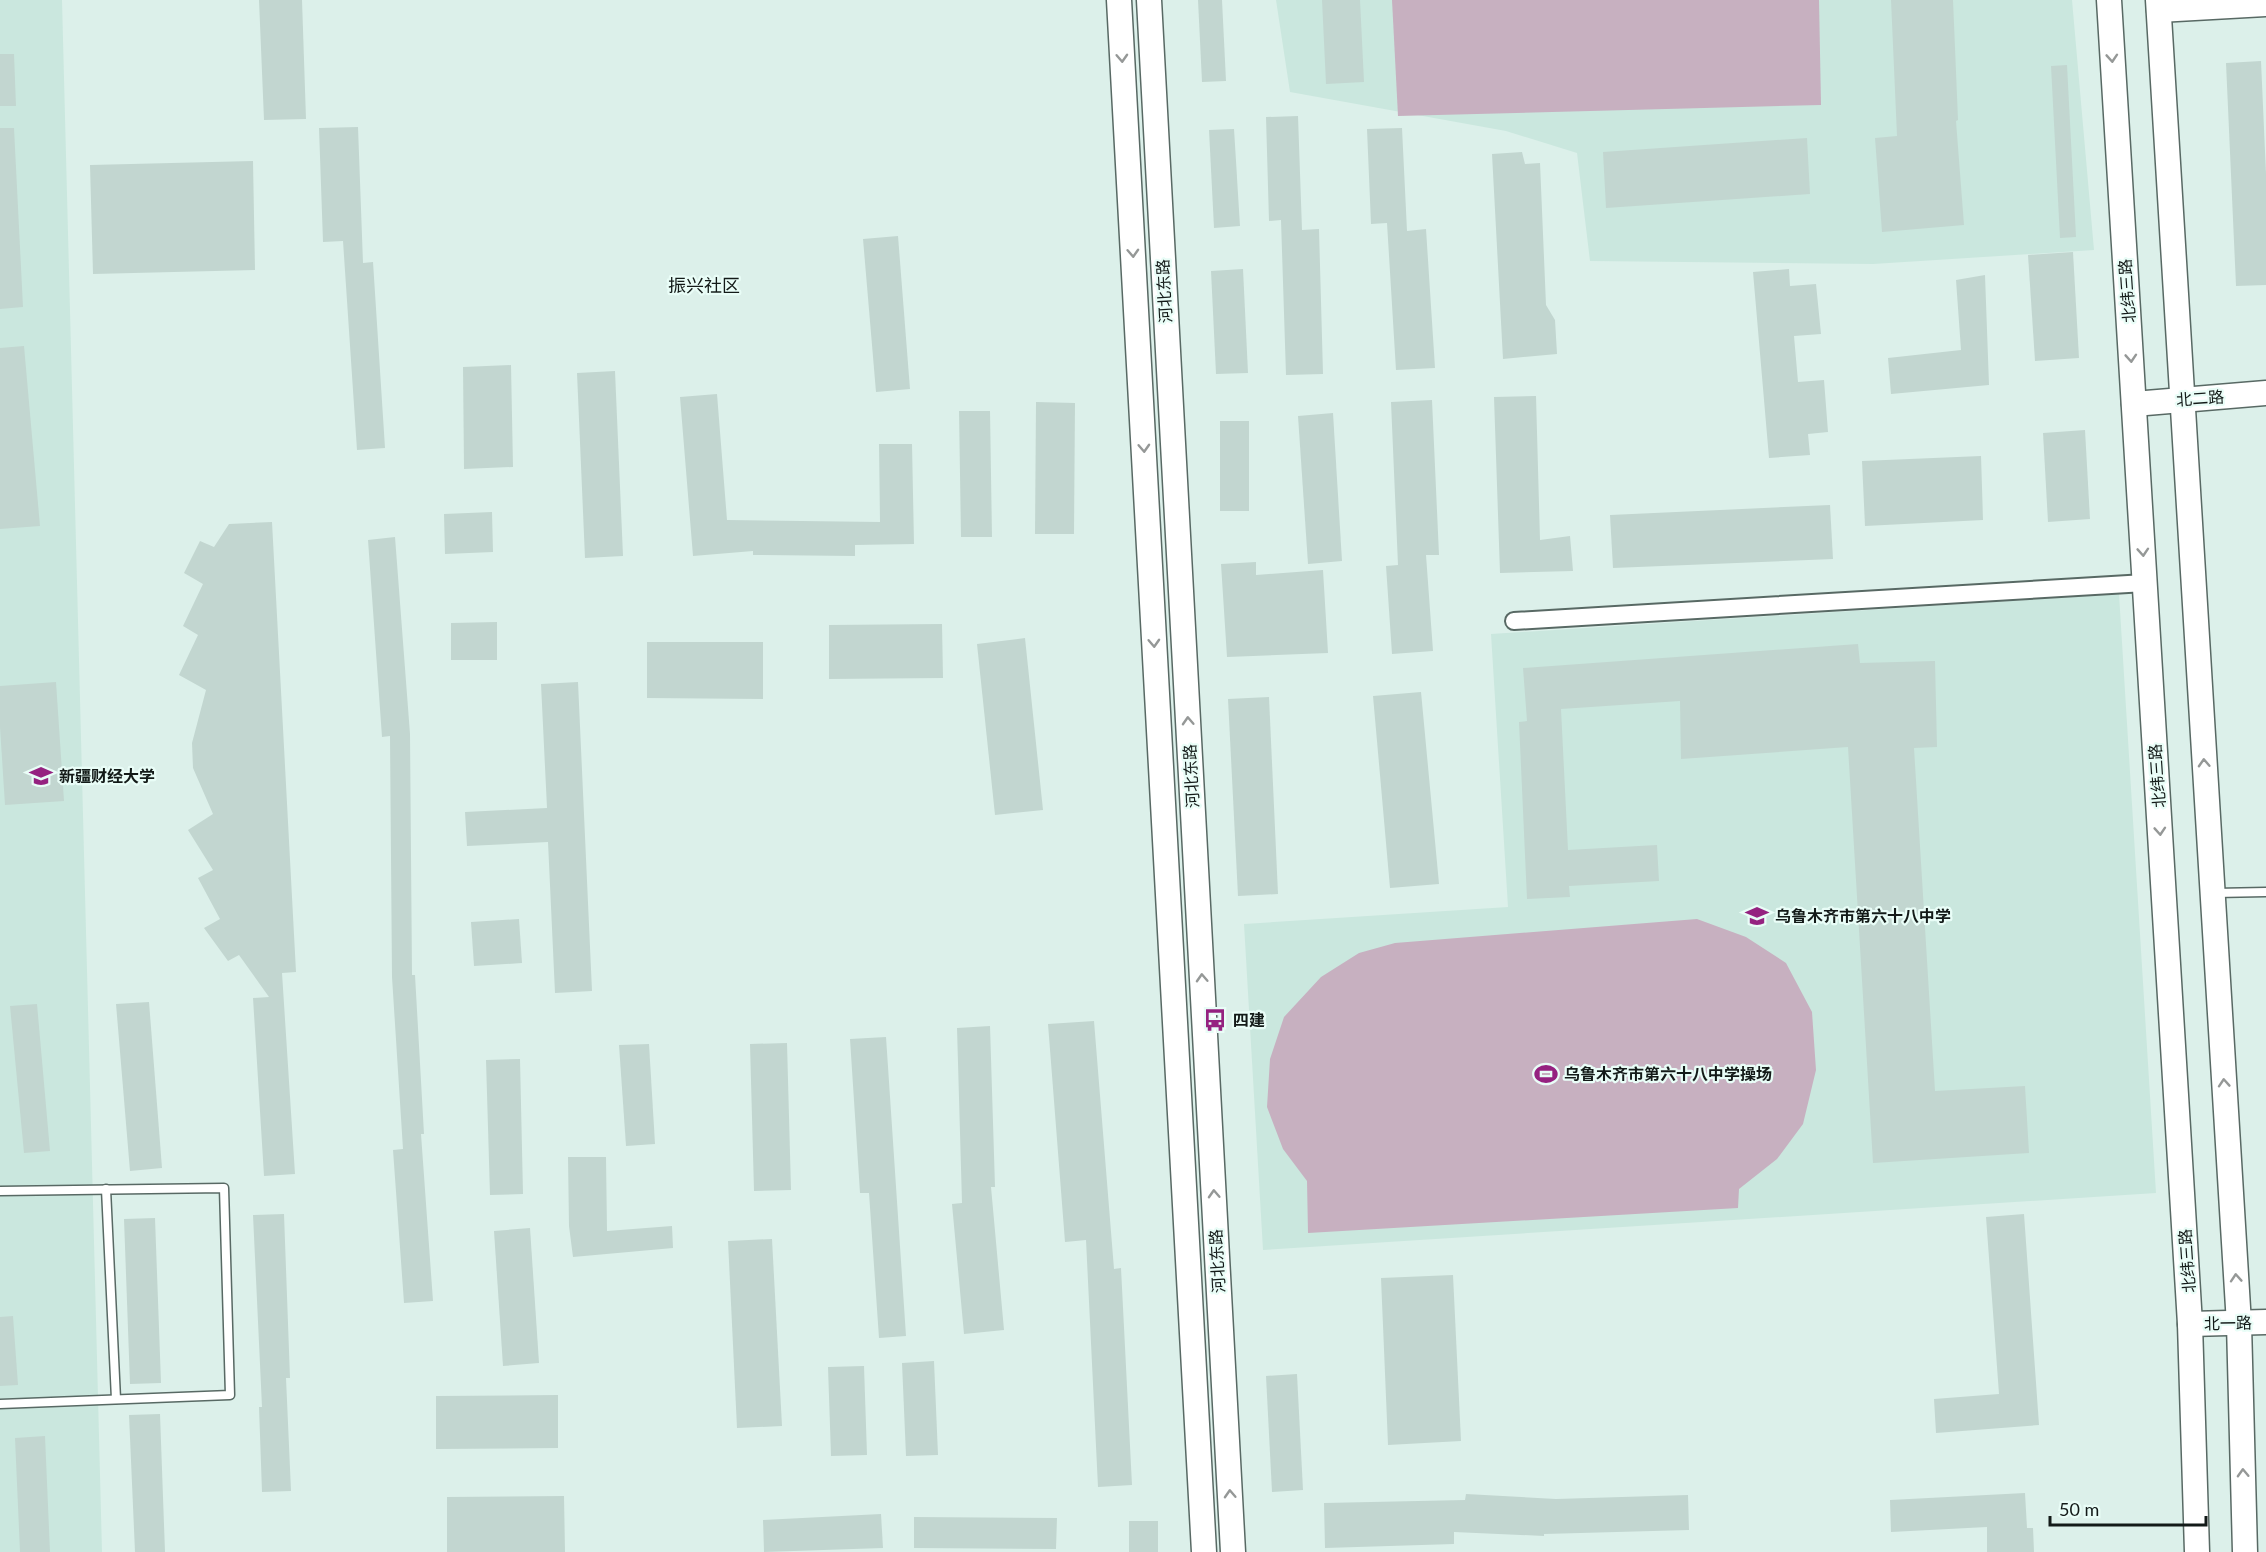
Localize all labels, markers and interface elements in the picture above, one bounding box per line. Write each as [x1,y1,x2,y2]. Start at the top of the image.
one-way arrow [1116,54,1129,63]
one-way arrow [2106,54,2119,63]
one-way arrow [1127,249,1140,258]
street label: 北纬三路 [2115,258,2138,324]
street label: 河北东路 [1152,259,1175,323]
district label: 振兴社区 [668,274,740,296]
one-way arrow [2124,353,2137,362]
street label: 北二路 [2175,386,2225,409]
one-way arrow [1137,443,1150,452]
one-way arrow [2136,548,2149,557]
one-way arrow [1148,638,1161,647]
one-way arrow [1181,716,1194,725]
street label: 北纬三路 [2145,743,2168,809]
street label: 河北东路 [1179,744,1202,808]
one-way arrow [2198,758,2211,767]
school or university icon: 新疆财经大学 [28,763,54,789]
place label: 新疆财经大学 [59,766,155,785]
one-way arrow [2153,826,2166,835]
school or university icon: 乌鲁木齐市第六十八中学 [1744,903,1770,929]
place label: 乌鲁木齐市第六十八中学 [1775,906,1951,925]
one-way arrow [1195,974,1208,983]
bus stop icon: 四建 [1202,1007,1228,1033]
place label: 四建 [1233,1010,1265,1029]
sports icon: 乌鲁木齐市第六十八中学操场 [1533,1061,1559,1087]
place label: 乌鲁木齐市第六十八中学操场 [1564,1064,1772,1083]
one-way arrow [2218,1079,2231,1088]
one-way arrow [1207,1190,1220,1199]
street label: 北纬三路 [2175,1228,2198,1294]
street label: 河北东路 [1205,1229,1228,1293]
one-way arrow [2230,1273,2243,1282]
street label: 北一路 [2204,1313,2252,1332]
one-way arrow [2237,1468,2249,1477]
one-way arrow [1223,1489,1236,1498]
scale bar [2050,1489,2206,1527]
text: 50 m [2059,1498,2099,1520]

